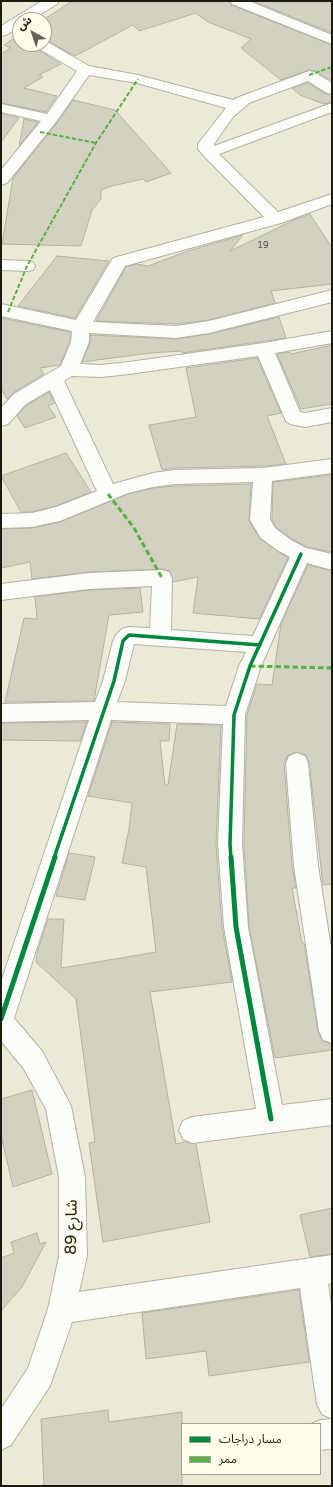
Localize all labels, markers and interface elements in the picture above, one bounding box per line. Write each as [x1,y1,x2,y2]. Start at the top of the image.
north arrow [12,12,52,52]
text: ش [15,13,35,33]
house number: 19 [257,241,269,251]
street label: شارع 89 [62,1199,82,1255]
legend [181,1423,321,1475]
text: مسار دراجات [219,1432,282,1446]
text: ممر [219,1452,237,1466]

